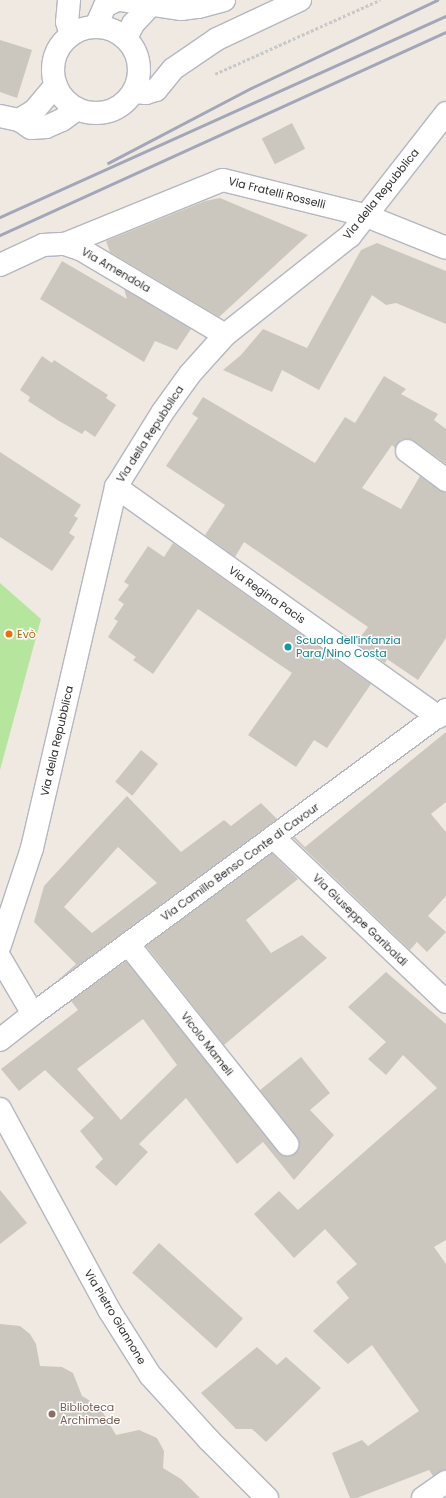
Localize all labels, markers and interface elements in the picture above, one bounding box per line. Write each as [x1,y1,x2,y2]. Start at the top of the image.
street label: Via della Repubblica [340,146,422,242]
street label: Via Fratelli Rosselli [227,175,327,211]
street label: Via Amendola [79,245,153,295]
street label: Via della Repubblica [114,383,186,485]
street label: Via Regina Pacis [226,564,308,626]
place label: Evò [17,627,36,641]
marker: Evò [4,629,14,639]
place label: Scuola dell'infanzia Para/Nino Costa [296,634,401,660]
marker: Scuola dell'infanzia Para/Nino Costa [283,642,293,652]
street label: Via della Repubblica [38,684,76,798]
street label: Via Camillo Benso Conte di Cavour [159,800,321,924]
street label: Via Giuseppe Garibaldi [310,871,410,969]
street label: Vicolo Mameli [178,1010,236,1078]
street label: Via Pietro Giannone [81,1267,149,1367]
place label: Biblioteca Archimede [60,1401,120,1427]
marker: Biblioteca Archimede [47,1409,57,1419]

